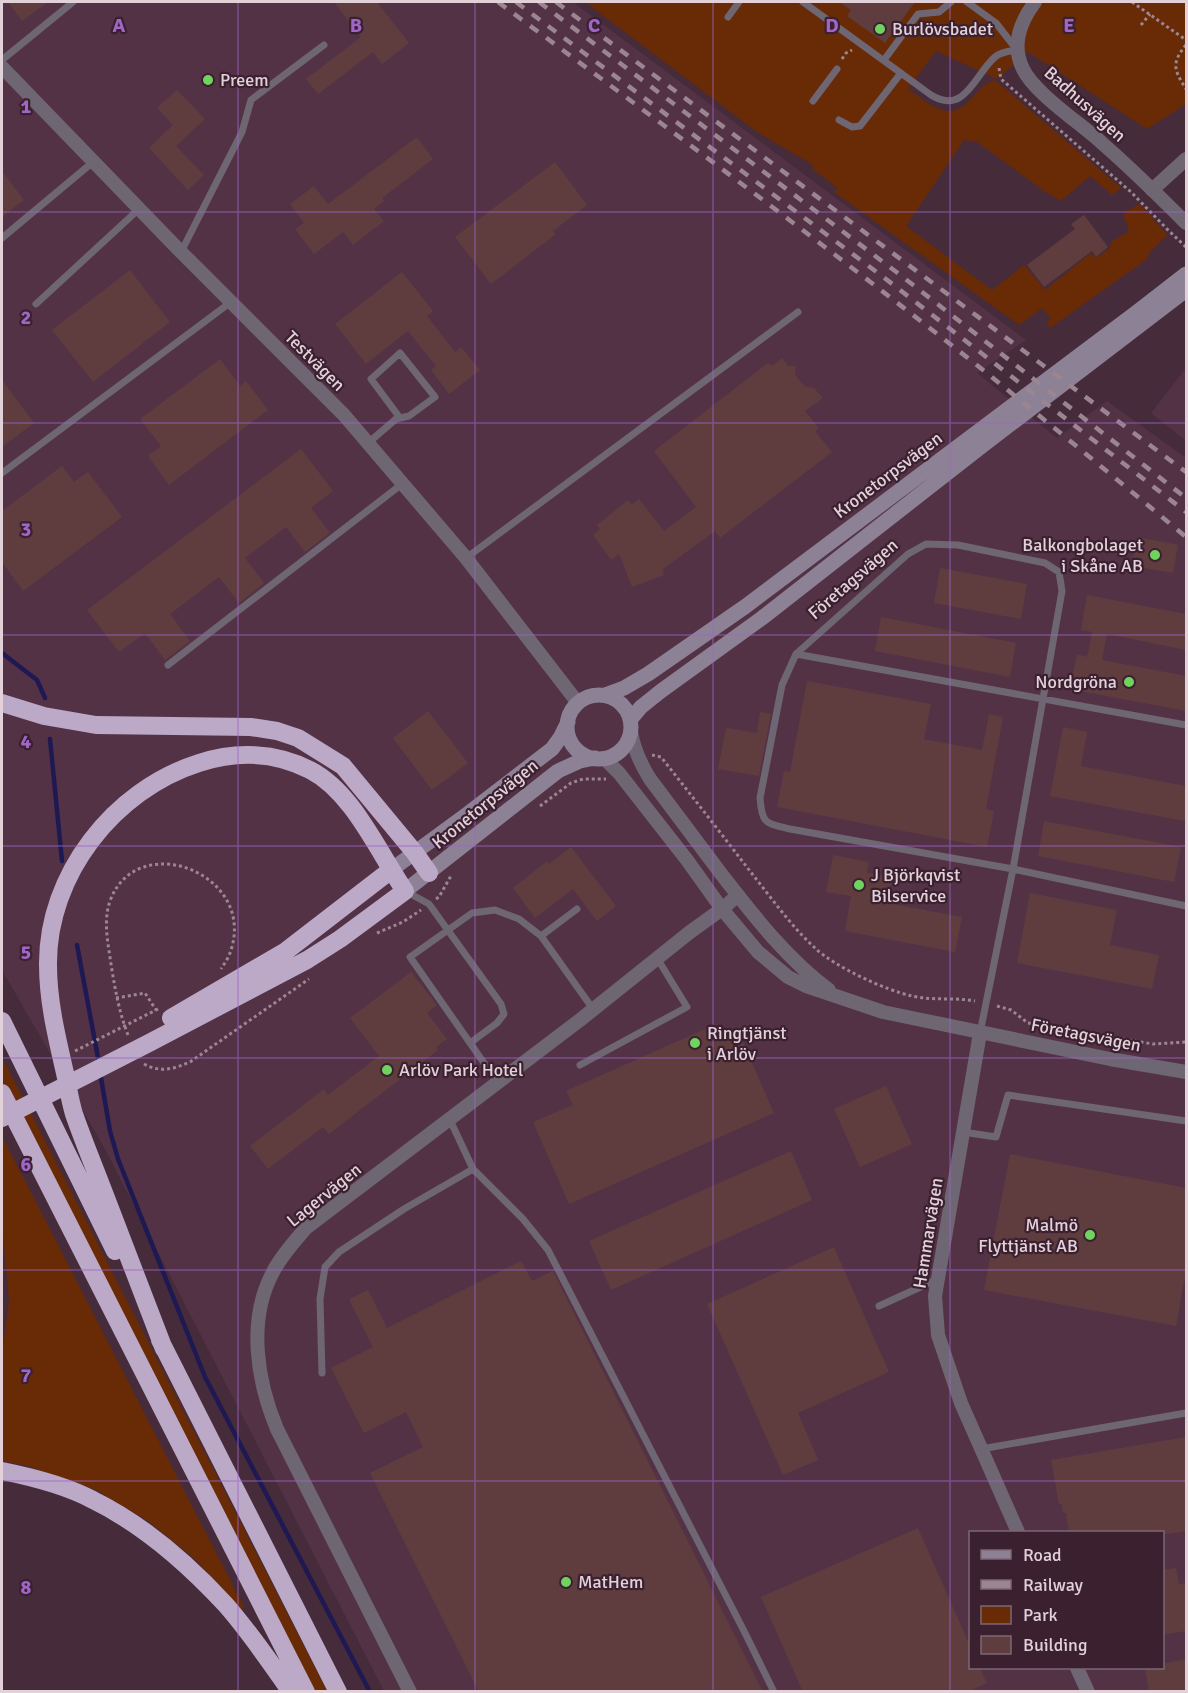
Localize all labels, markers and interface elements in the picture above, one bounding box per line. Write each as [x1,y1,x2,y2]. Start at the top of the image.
text: A [113,13,126,38]
text: B [350,13,362,38]
text: C [588,13,600,38]
text: D [825,13,839,38]
text: E [1063,13,1075,38]
place label: Burlövsbadet [892,18,993,40]
marker: Burlövsbadet [873,22,887,36]
street label: Badhusvägen [1040,62,1130,146]
place label: Preem [220,69,269,91]
marker: Preem [201,73,215,87]
text: 1 [21,94,32,119]
text: 2 [21,305,31,330]
street label: Testvägen [280,326,350,396]
street label: Kronetorpsvägen [829,427,947,523]
text: 3 [21,517,31,542]
street label: Företagsvägen [804,534,902,624]
place label: Balkongbolaget i Skåne AB [1022,534,1143,577]
marker: Balkongbolaget i Skåne AB [1148,548,1162,562]
place label: Nordgröna [1035,671,1117,693]
marker: Nordgröna [1122,675,1136,689]
text: 4 [21,729,32,754]
street label: Kronetorpsvägen [427,754,543,854]
place label: J Björkqvist Bilservice [871,864,960,907]
marker: J Björkqvist Bilservice [852,878,866,892]
text: 5 [21,940,31,965]
street label: Företagsvägen [1029,1014,1143,1056]
place label: Ringtjänst i Arlöv [707,1022,787,1065]
marker: Ringtjänst i Arlöv [688,1036,702,1050]
place label: Arlöv Park Hotel [399,1059,523,1081]
marker: Arlöv Park Hotel [380,1063,394,1077]
text: 6 [21,1152,32,1177]
street label: Lagervägen [282,1158,366,1232]
street label: Hammarvägen [908,1176,948,1290]
place label: Malmö Flyttjänst AB [978,1214,1078,1257]
marker: Malmö Flyttjänst AB [1083,1228,1097,1242]
text: 7 [21,1363,32,1388]
legend [969,1531,1164,1669]
text: Road [1023,1544,1062,1566]
place label: MatHem [578,1571,643,1593]
text: Railway [1023,1574,1084,1596]
text: 8 [21,1575,32,1600]
marker: MatHem [559,1575,573,1589]
text: Park [1023,1604,1058,1626]
text: Building [1023,1634,1087,1656]

